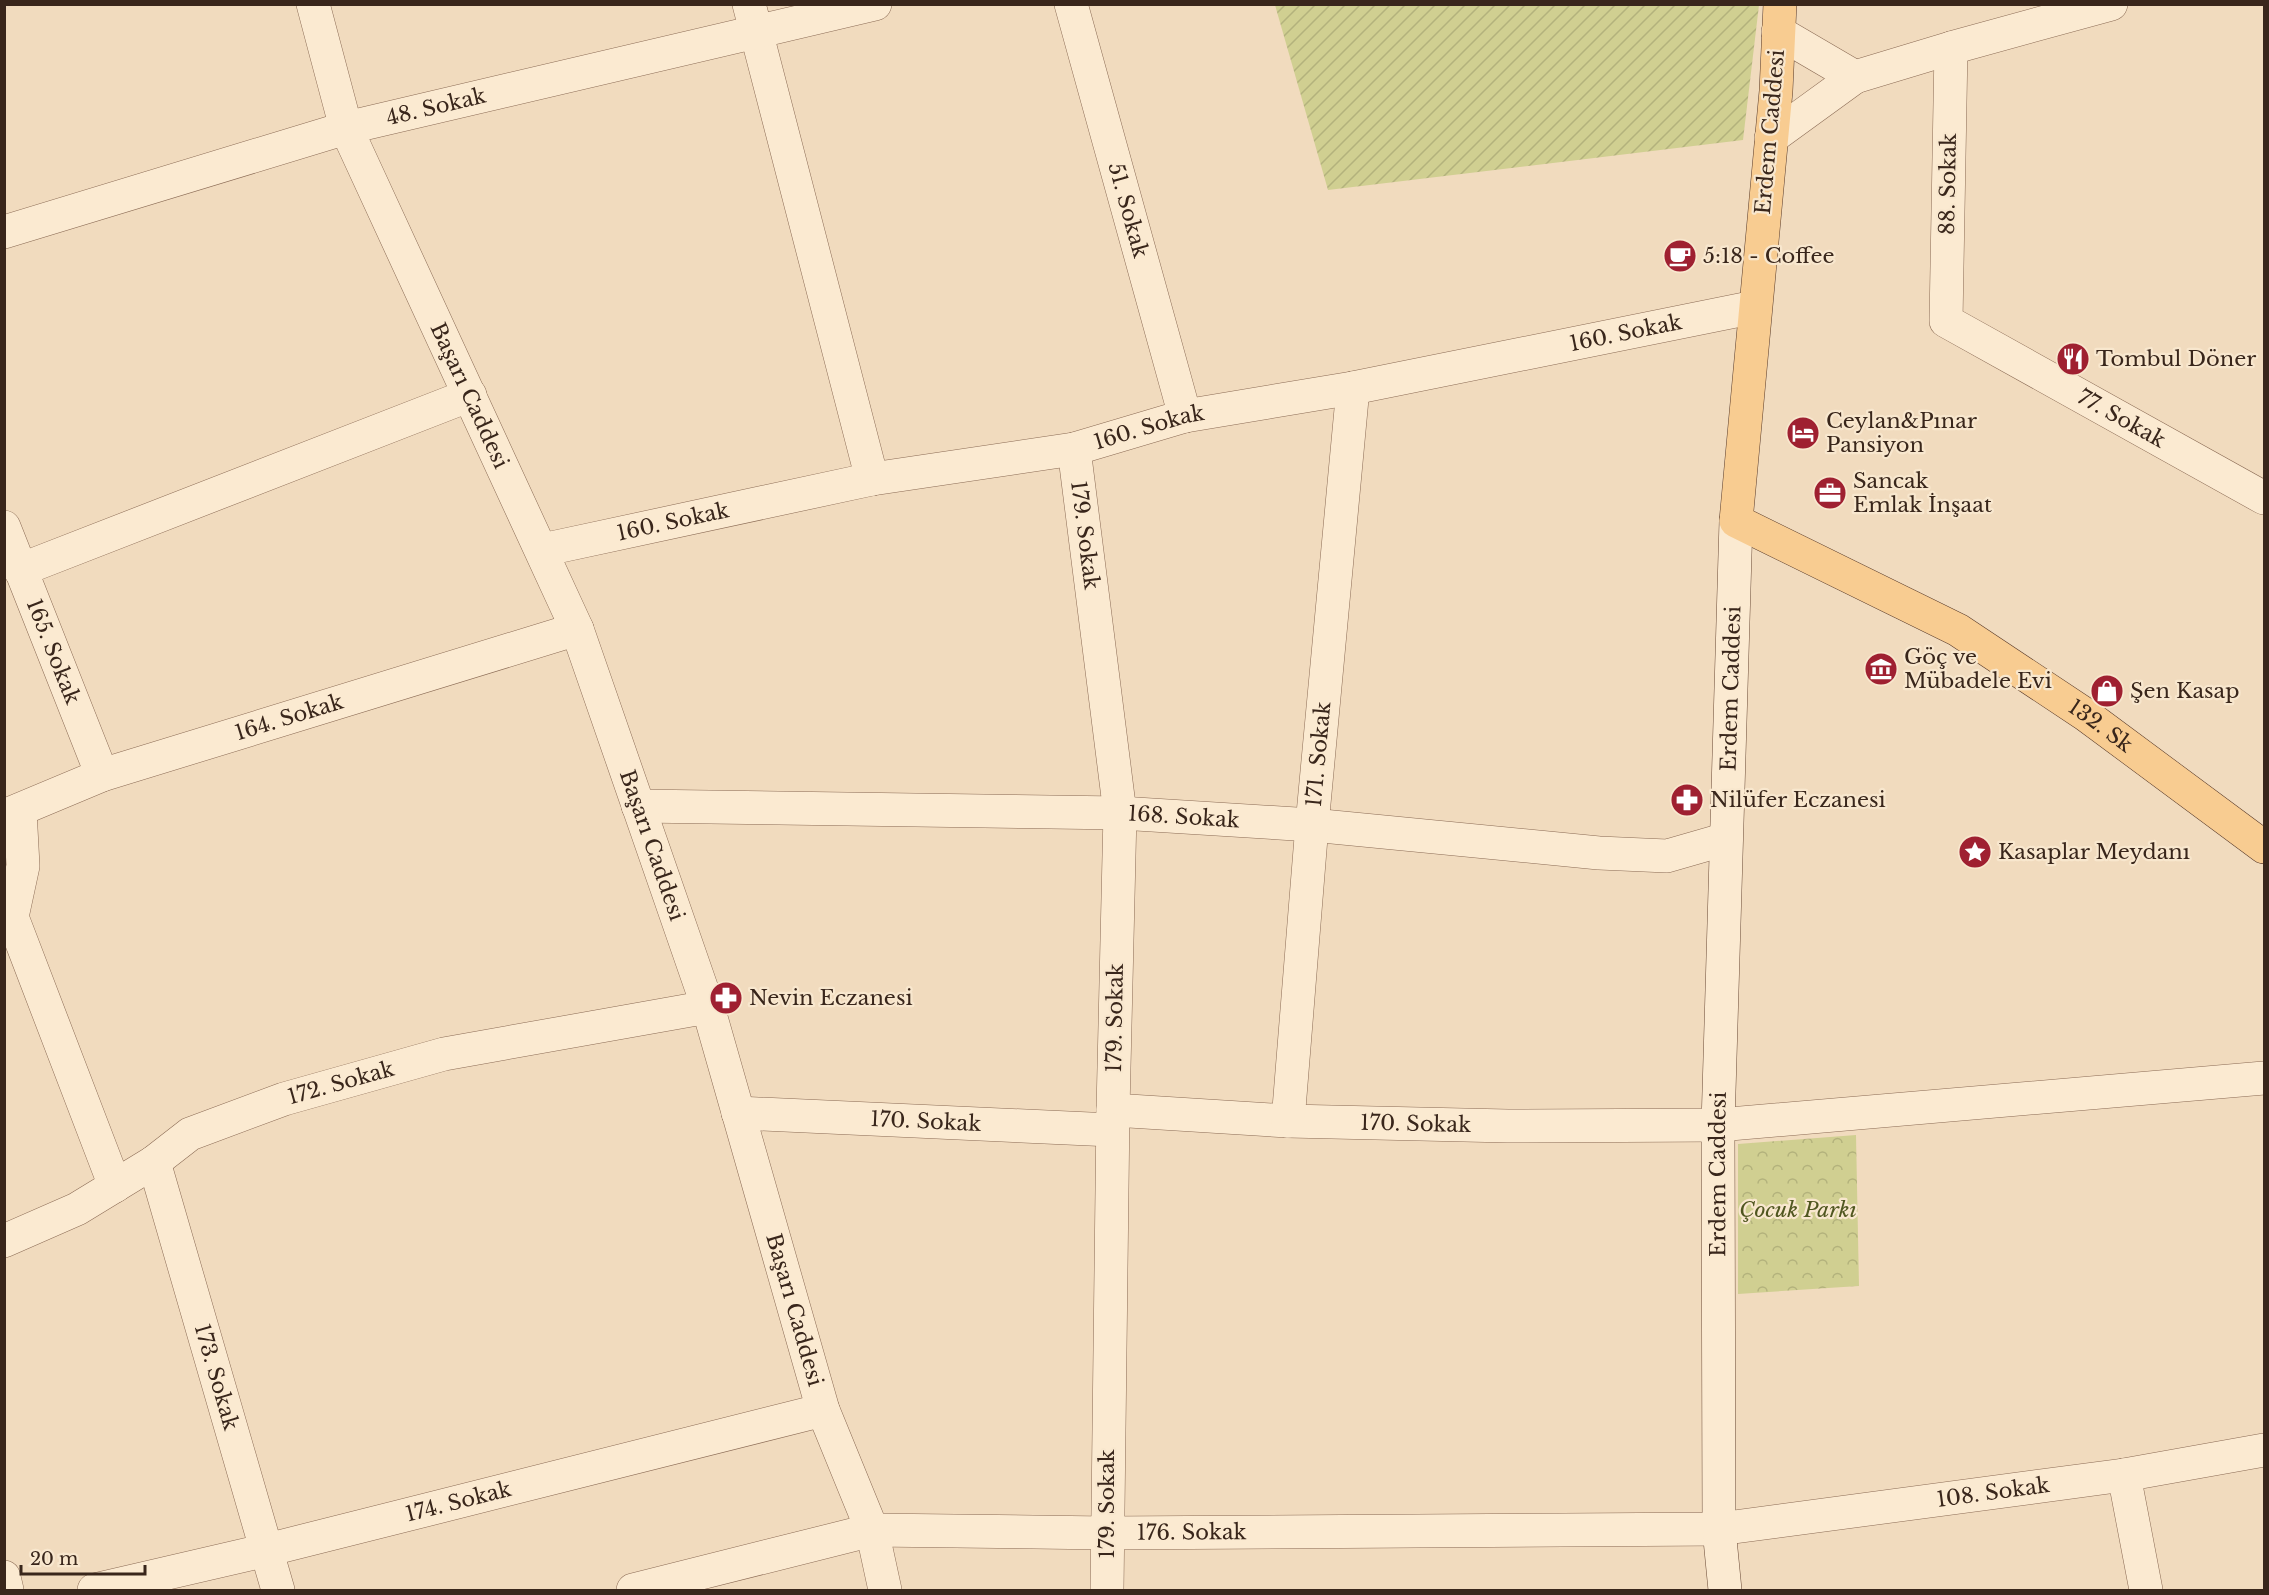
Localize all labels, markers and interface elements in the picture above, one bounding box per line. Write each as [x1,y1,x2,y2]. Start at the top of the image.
street label: Erdem Caddesi [1750,48,1790,216]
street label: 48. Sokak [384,83,489,131]
street label: 88. Sokak [1934,133,1962,235]
street label: 51. Sokak [1103,160,1154,261]
cafe icon: 5:18 - Coffee [1662,238,1698,274]
place label: 5:18 - Coffee [1703,243,1835,269]
street label: 160. Sokak [1567,309,1684,357]
street label: Başarı Caddesi [425,319,514,473]
restaurant icon: Tombul Döner [2055,341,2091,377]
place label: Tombul Döner [2096,346,2256,372]
street label: 77. Sokak [2073,384,2170,454]
street label: 160. Sokak [1091,400,1206,455]
place label: Ceylan&Pınar Pansiyon [1826,408,1977,458]
hotel icon: Ceylan&Pınar Pansiyon [1785,415,1821,451]
place label: Sancak Emlak İnşaat [1853,468,1992,518]
office icon: Sancak Emlak İnşaat [1812,475,1848,511]
street label: 179. Sokak [1065,479,1105,591]
street label: 160. Sokak [615,497,731,546]
street label: 165. Sokak [21,595,86,708]
street label: Erdem Caddesi [1716,605,1746,772]
place label: Göç ve Mübadele Evi [1904,644,2052,694]
museum icon: Göç ve Mübadele Evi [1863,651,1899,687]
shop icon: Şen Kasap [2089,673,2125,709]
place label: Şen Kasap [2130,678,2240,704]
street label: 164. Sokak [232,689,346,746]
street label: 132. Sk [2063,694,2138,758]
street label: 171. Sokak [1301,700,1337,808]
street label: Başarı Caddesi [614,767,690,924]
pharmacy icon: Nilüfer Eczanesi [1669,782,1705,818]
place label: Nilüfer Eczanesi [1710,787,1886,813]
street label: 168. Sokak [1127,801,1241,833]
place icon: Kasaplar Meydanı [1957,834,1993,870]
place label: Kasaplar Meydanı [1998,839,2190,865]
street label: 179. Sokak [1101,963,1129,1073]
pharmacy icon: Nevin Eczanesi [708,980,744,1016]
place label: Nevin Eczanesi [749,985,913,1011]
street label: 172. Sokak [285,1056,397,1110]
street label: Erdem Caddesi [1705,1091,1732,1257]
street label: 170. Sokak [870,1106,982,1137]
street label: 170. Sokak [1360,1110,1471,1138]
park label: Çocuk Parkı [1739,1197,1857,1223]
street label: Başarı Caddesi [760,1230,829,1389]
street label: 173. Sokak [189,1321,244,1433]
street label: 179. Sokak [1094,1449,1120,1559]
street label: 108. Sokak [1935,1472,2051,1513]
street label: 174. Sokak [403,1476,514,1528]
street label: 176. Sokak [1137,1519,1247,1546]
scale bar [21,1538,146,1576]
text: 20 m [30,1548,78,1570]

